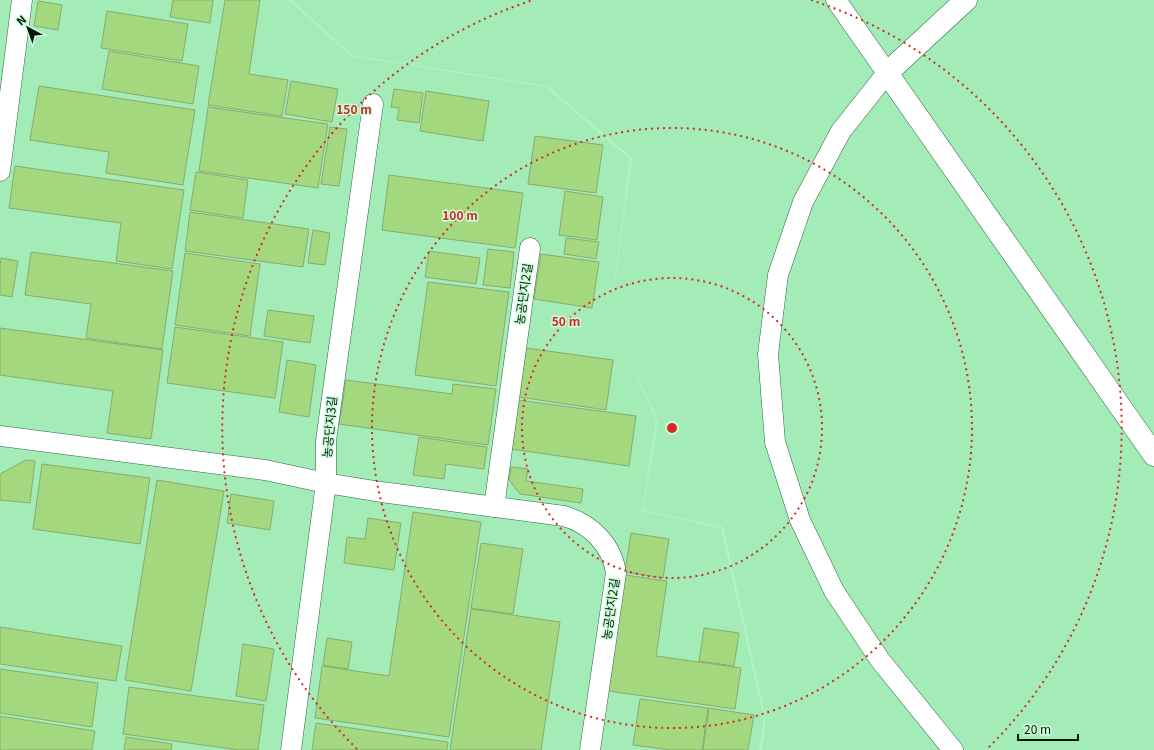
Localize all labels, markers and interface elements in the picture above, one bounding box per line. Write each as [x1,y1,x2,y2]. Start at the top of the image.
north arrow [8,8,48,48]
text: N [12,11,29,28]
text: 150 m [336,100,372,117]
text: 100 m [442,206,478,223]
street label: 농공단지2길 [510,262,535,326]
text: 50 m [552,312,580,329]
street label: 농공단지3길 [317,395,340,458]
centre of rings [665,421,679,435]
street label: 농공단지2길 [597,577,622,641]
scale bar [1018,716,1078,742]
text: 20 m [1024,720,1051,737]

